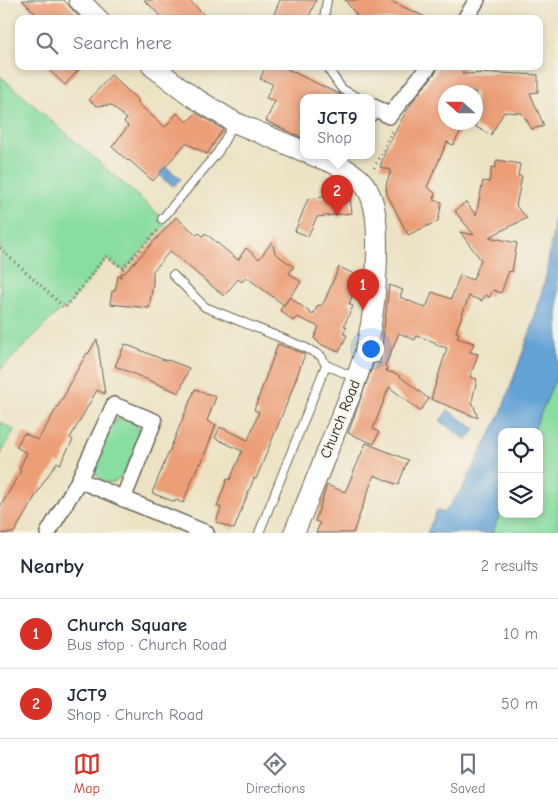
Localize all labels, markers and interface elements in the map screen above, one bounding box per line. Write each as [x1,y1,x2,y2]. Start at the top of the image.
search box [15,15,543,70]
icon: search [33,29,61,57]
text: Search here [73,32,172,54]
north arrow [438,85,483,130]
popup [300,94,375,159]
text: JCT9 [317,107,358,129]
text: Shop [317,129,352,147]
pin: 2 [321,175,353,216]
pin: 1 [347,269,379,310]
your location [358,336,384,362]
street label: Church Road [316,377,364,461]
map controls [498,428,543,518]
button: locate [498,428,543,473]
button: layers [498,473,543,518]
text: Nearby [20,554,84,578]
text: 2 results [481,557,538,575]
text: Church Square [67,614,187,636]
text: 1 [33,625,39,643]
text: 10 m [503,625,538,643]
text: Bus stop · Church Road [67,636,227,654]
text: JCT9 [67,684,107,706]
text: 2 [32,695,40,713]
text: 50 m [501,695,538,713]
text: Shop · Church Road [67,706,204,724]
tab: Map [73,750,101,797]
tab: Directions [246,750,305,797]
tab: Saved [450,750,485,797]

